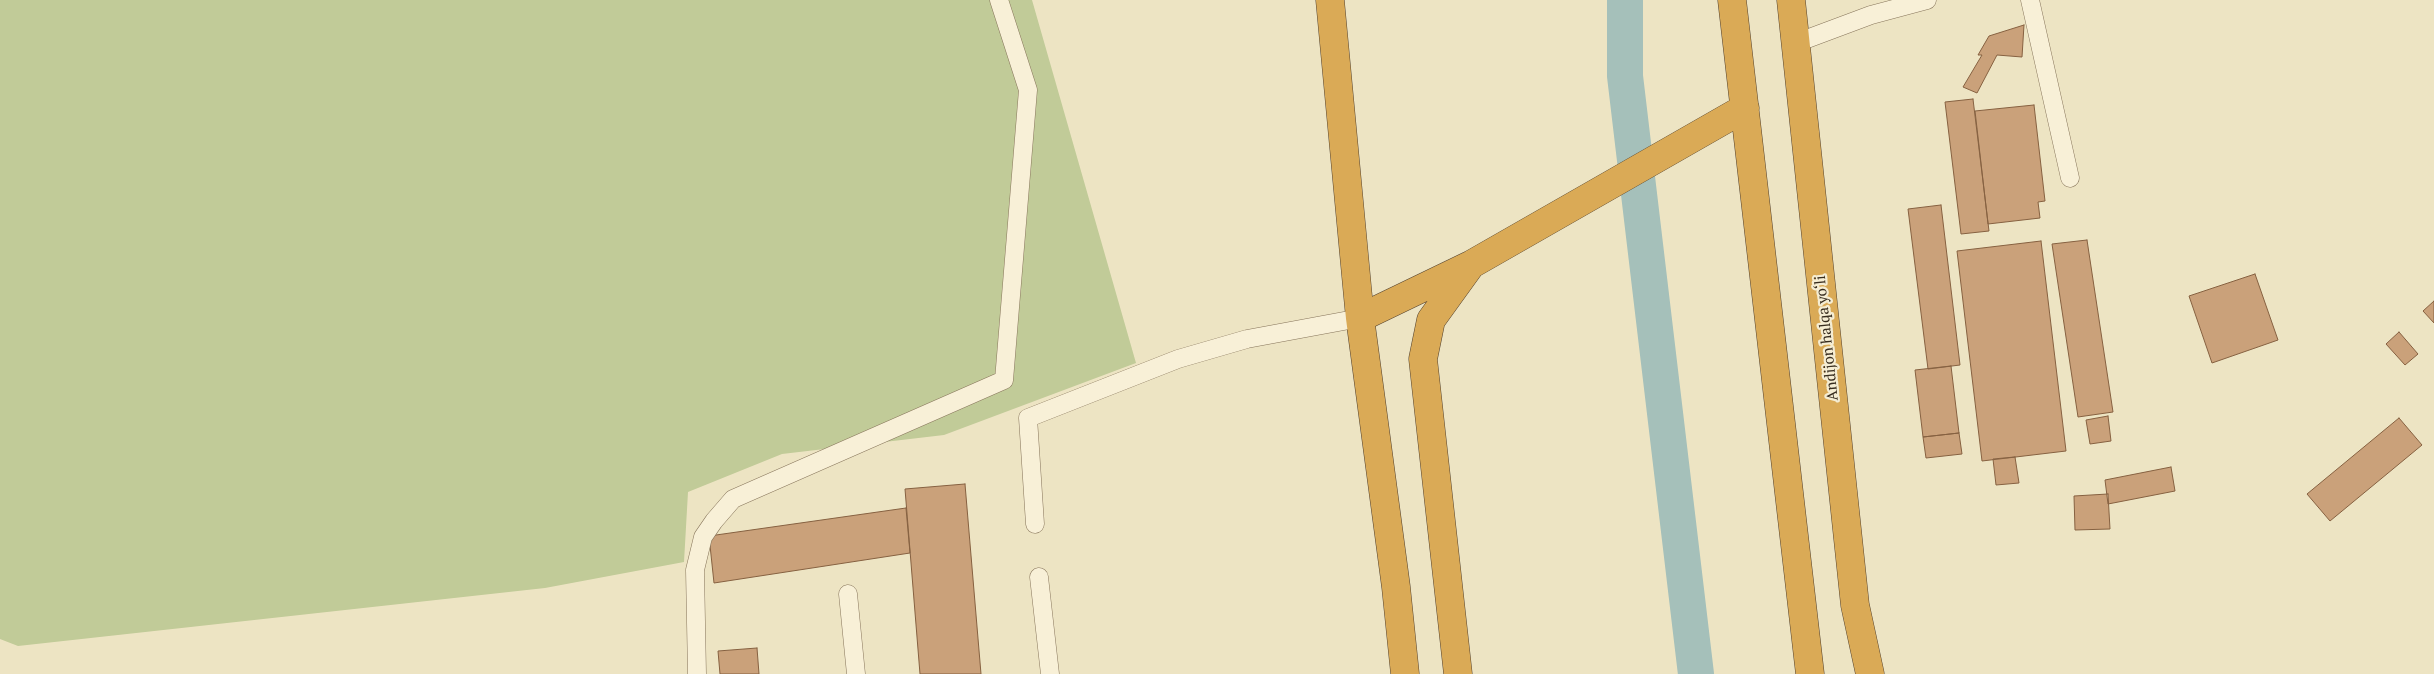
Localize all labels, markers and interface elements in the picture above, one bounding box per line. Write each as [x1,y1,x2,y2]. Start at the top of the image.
street label: Andijon halqa yo‘li [1811,274,1843,402]

